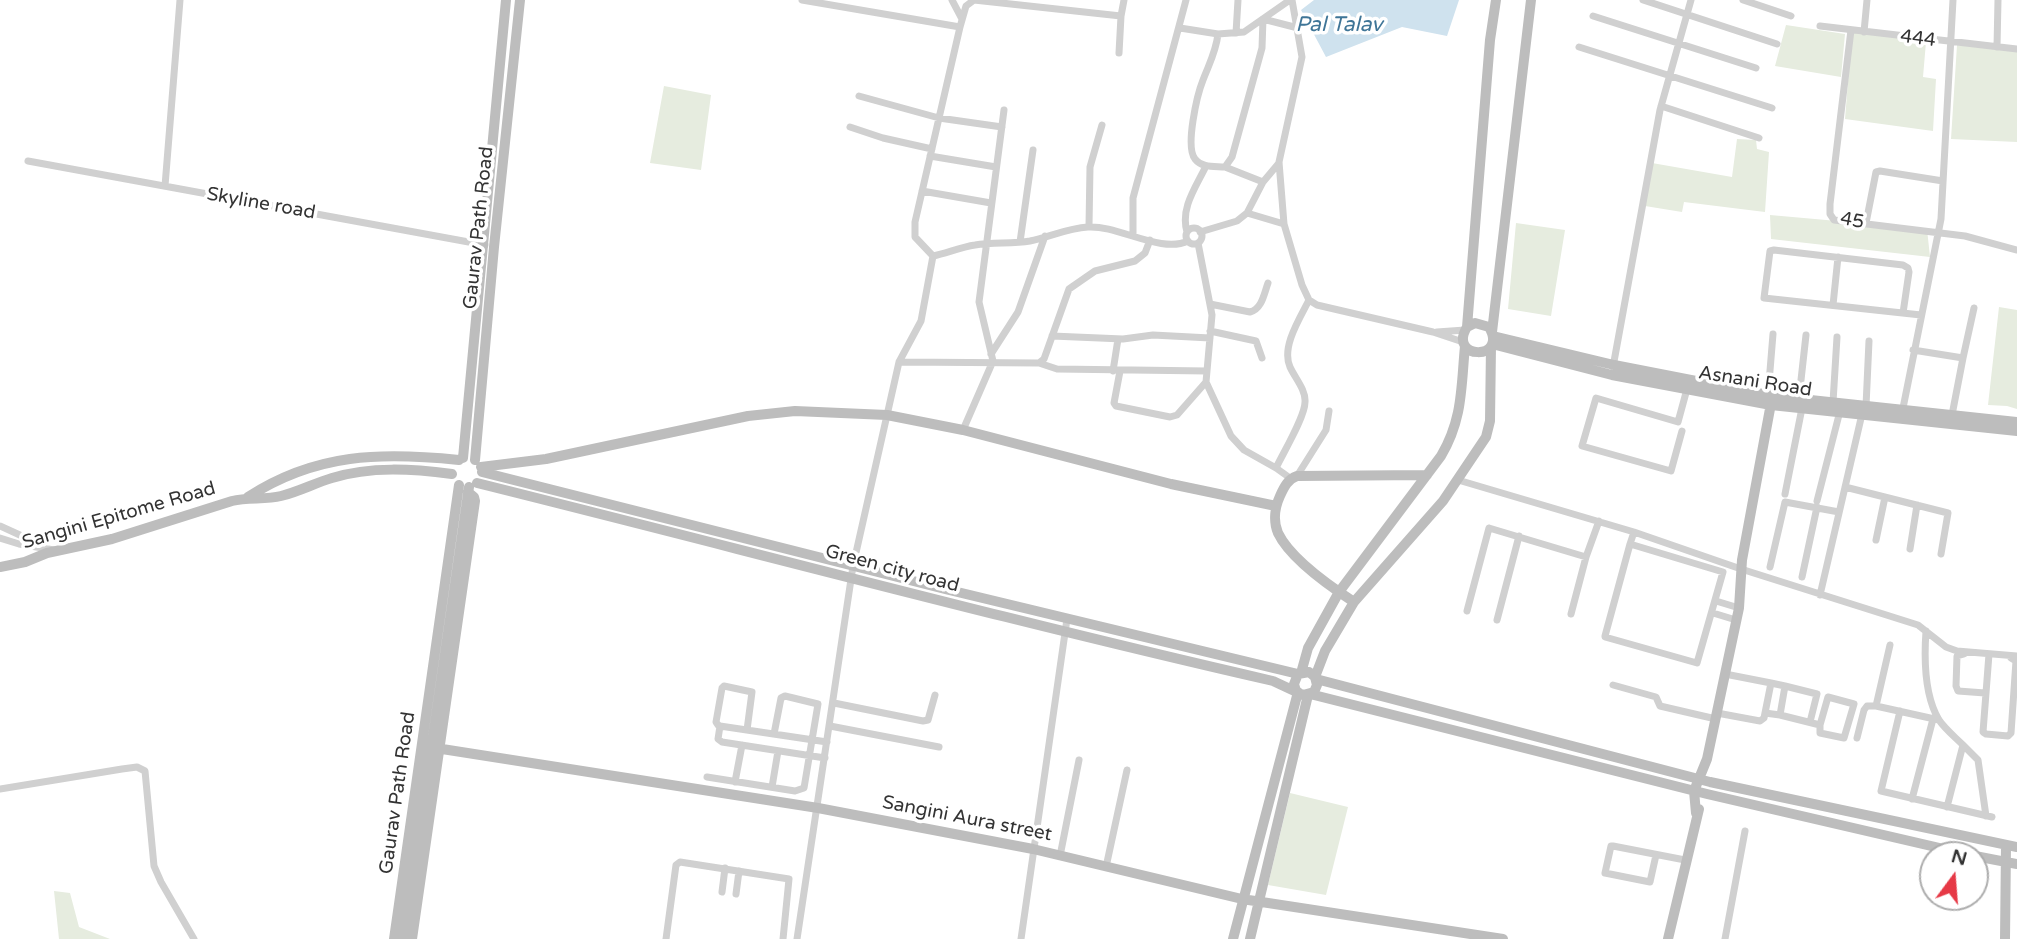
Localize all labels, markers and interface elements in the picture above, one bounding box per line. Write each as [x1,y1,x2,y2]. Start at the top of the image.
water label: Pal Talav [1296,12,1382,38]
street label: 444 [1899,26,1937,52]
street label: Gaurav Path Road [459,145,499,311]
street label: Skyline road [205,183,317,225]
street label: 45 [1838,208,1866,234]
street label: Asnani Road [1697,362,1813,402]
street label: Sangini Epitome Road [20,477,218,555]
street label: Green city road [823,540,961,598]
street label: Gaurav Path Road [375,710,421,876]
street label: Sangini Aura street [880,791,1054,847]
north arrow [1919,841,1989,911]
text: N [1949,845,1970,870]

